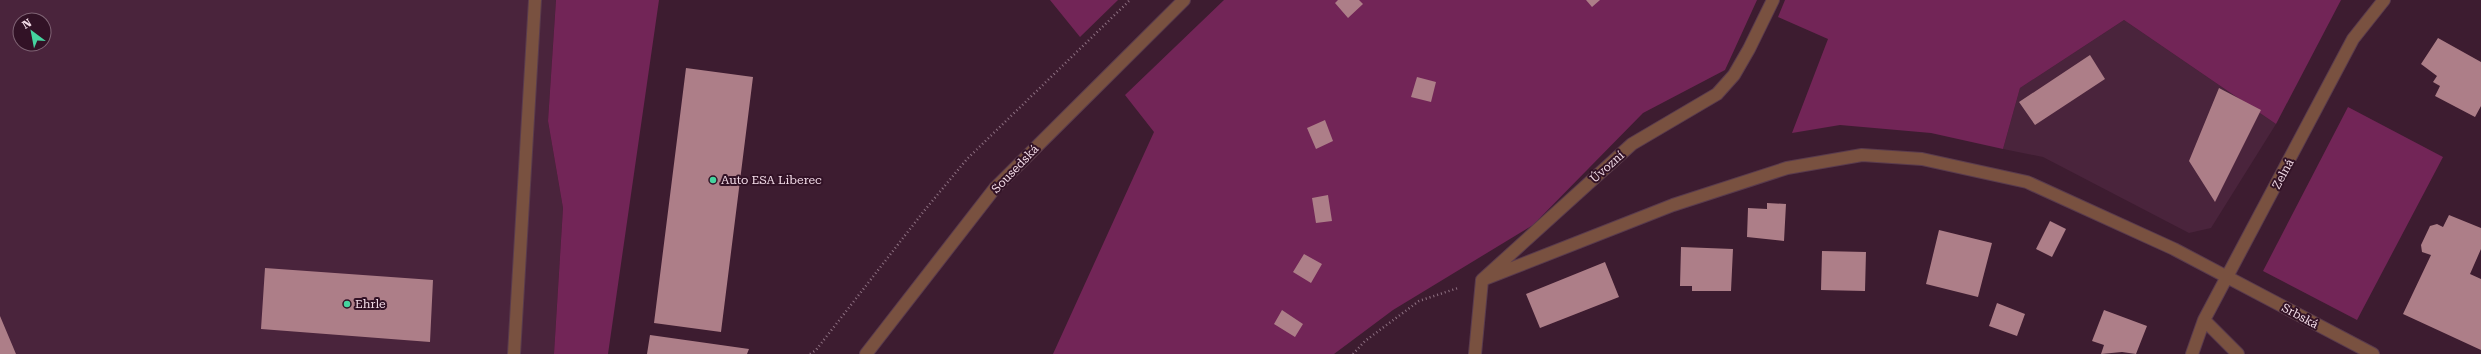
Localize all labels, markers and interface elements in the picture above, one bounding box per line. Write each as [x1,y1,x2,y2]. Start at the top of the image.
north arrow [12,12,52,52]
text: N [20,16,34,32]
street label: Sousedská [988,142,1042,196]
street label: Úvozní [1587,148,1627,186]
street label: Zelná [2269,156,2297,191]
place label: Auto ESA Liberec [721,173,822,187]
marker: Auto ESA Liberec [708,175,718,185]
place label: Ehrle [355,297,386,311]
marker: Ehrle [342,299,352,309]
street label: Srbská [2279,301,2321,332]

